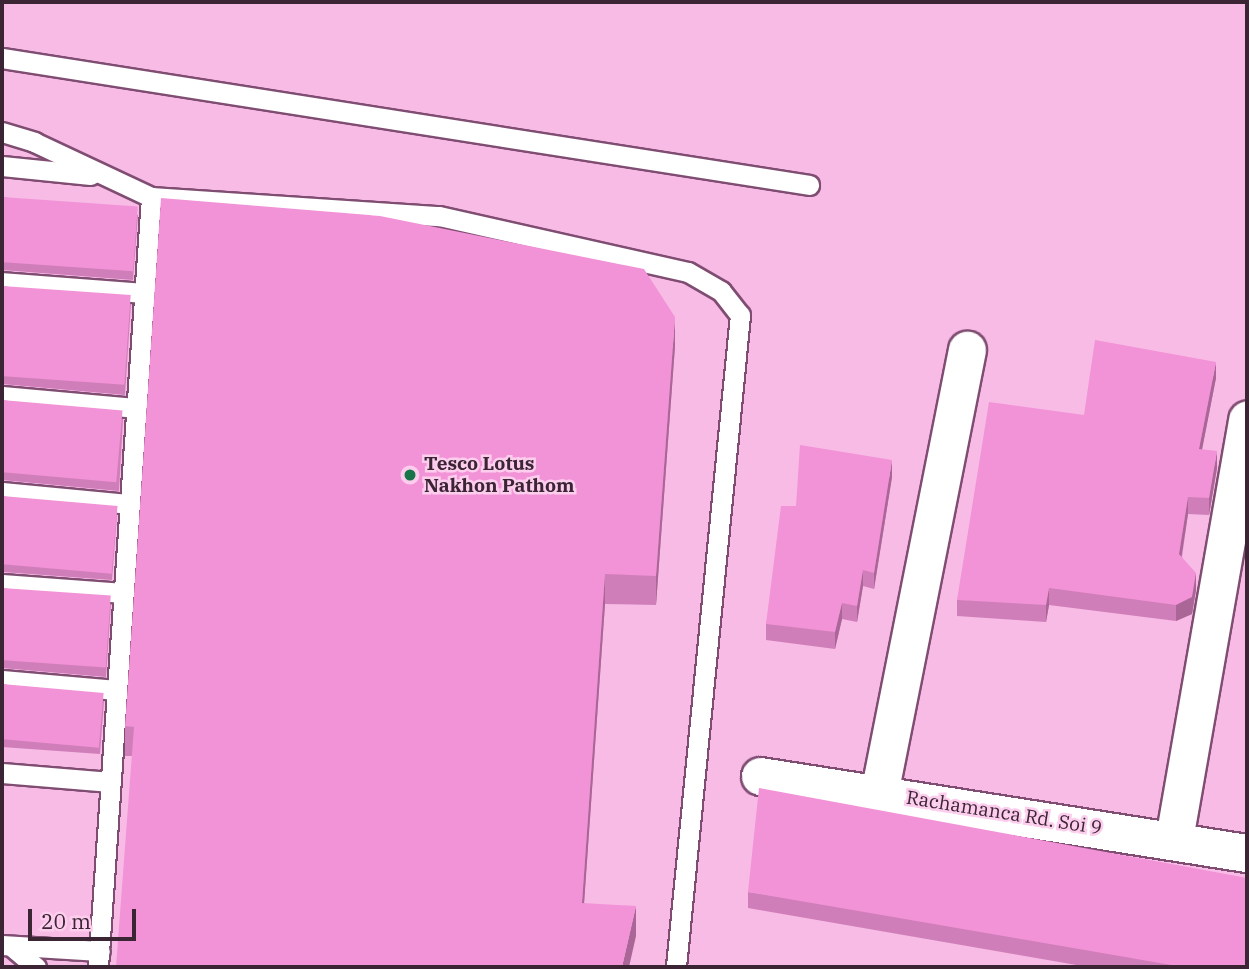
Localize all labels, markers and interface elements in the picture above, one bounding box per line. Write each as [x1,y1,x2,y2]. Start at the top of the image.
place label: Tesco Lotus Nakhon Pathom [424,453,574,497]
marker: Tesco Lotus Nakhon Pathom [402,467,418,483]
street label: Rachamanca Rd. Soi 9 [905,786,1103,840]
scale bar [32,895,140,939]
text: 20 m [41,907,91,935]

